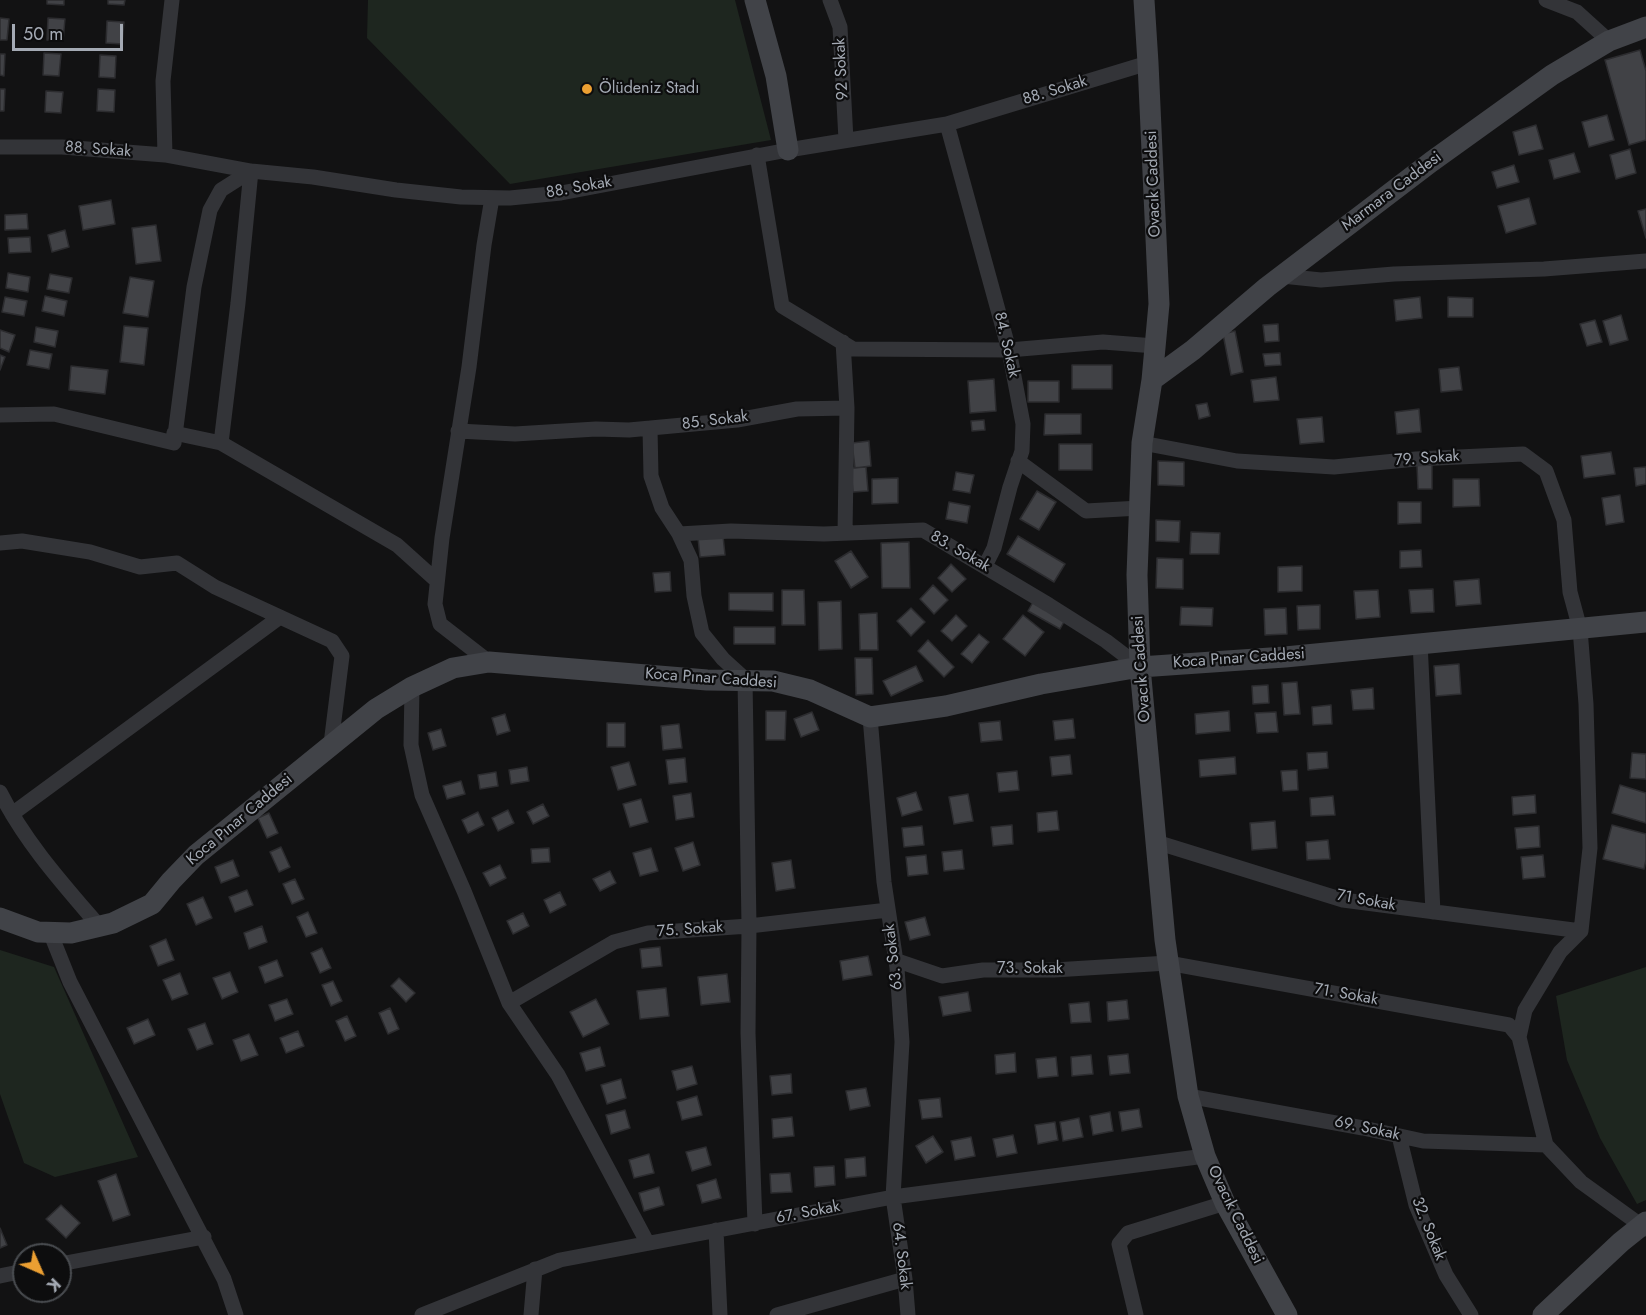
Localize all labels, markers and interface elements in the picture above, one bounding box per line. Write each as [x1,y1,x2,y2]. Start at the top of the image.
scale bar [15,12,126,50]
text: 50 m [23,21,63,47]
street label: 92 Sokak [831,37,853,101]
street label: 88. Sokak [1021,72,1089,110]
place label: Ölüdeniz Stadı [599,79,699,99]
marker: Ölüdeniz Stadı [580,82,594,96]
street label: Ovacık Caddesi [1143,130,1165,238]
street label: 88. Sokak [64,138,132,162]
street label: Marmara Caddesi [1338,148,1446,236]
street label: 88. Sokak [545,173,613,203]
street label: 84. Sokak [989,310,1023,380]
street label: 85. Sokak [681,407,749,435]
street label: 79. Sokak [1394,447,1460,471]
street label: 83. Sokak [927,527,993,577]
street label: Ovacık Caddesi [1129,615,1155,723]
street label: Koca Pınar Caddesi [1172,645,1306,673]
street label: Koca Pınar Caddesi [644,665,778,693]
street label: Koca Pınar Caddesi [183,770,297,870]
street label: 71 Sokak [1335,886,1397,916]
street label: 75. Sokak [656,918,724,942]
street label: 63. Sokak [880,923,908,991]
street label: 73. Sokak [997,959,1063,979]
street label: 71. Sokak [1313,980,1379,1010]
street label: 69. Sokak [1333,1113,1401,1145]
street label: Ovacık Caddesi [1203,1163,1267,1267]
street label: 32. Sokak [1407,1194,1449,1264]
street label: 67. Sokak [774,1197,842,1229]
street label: 64. Sokak [887,1221,915,1291]
north arrow [12,1243,72,1303]
text: K [42,1273,66,1297]

